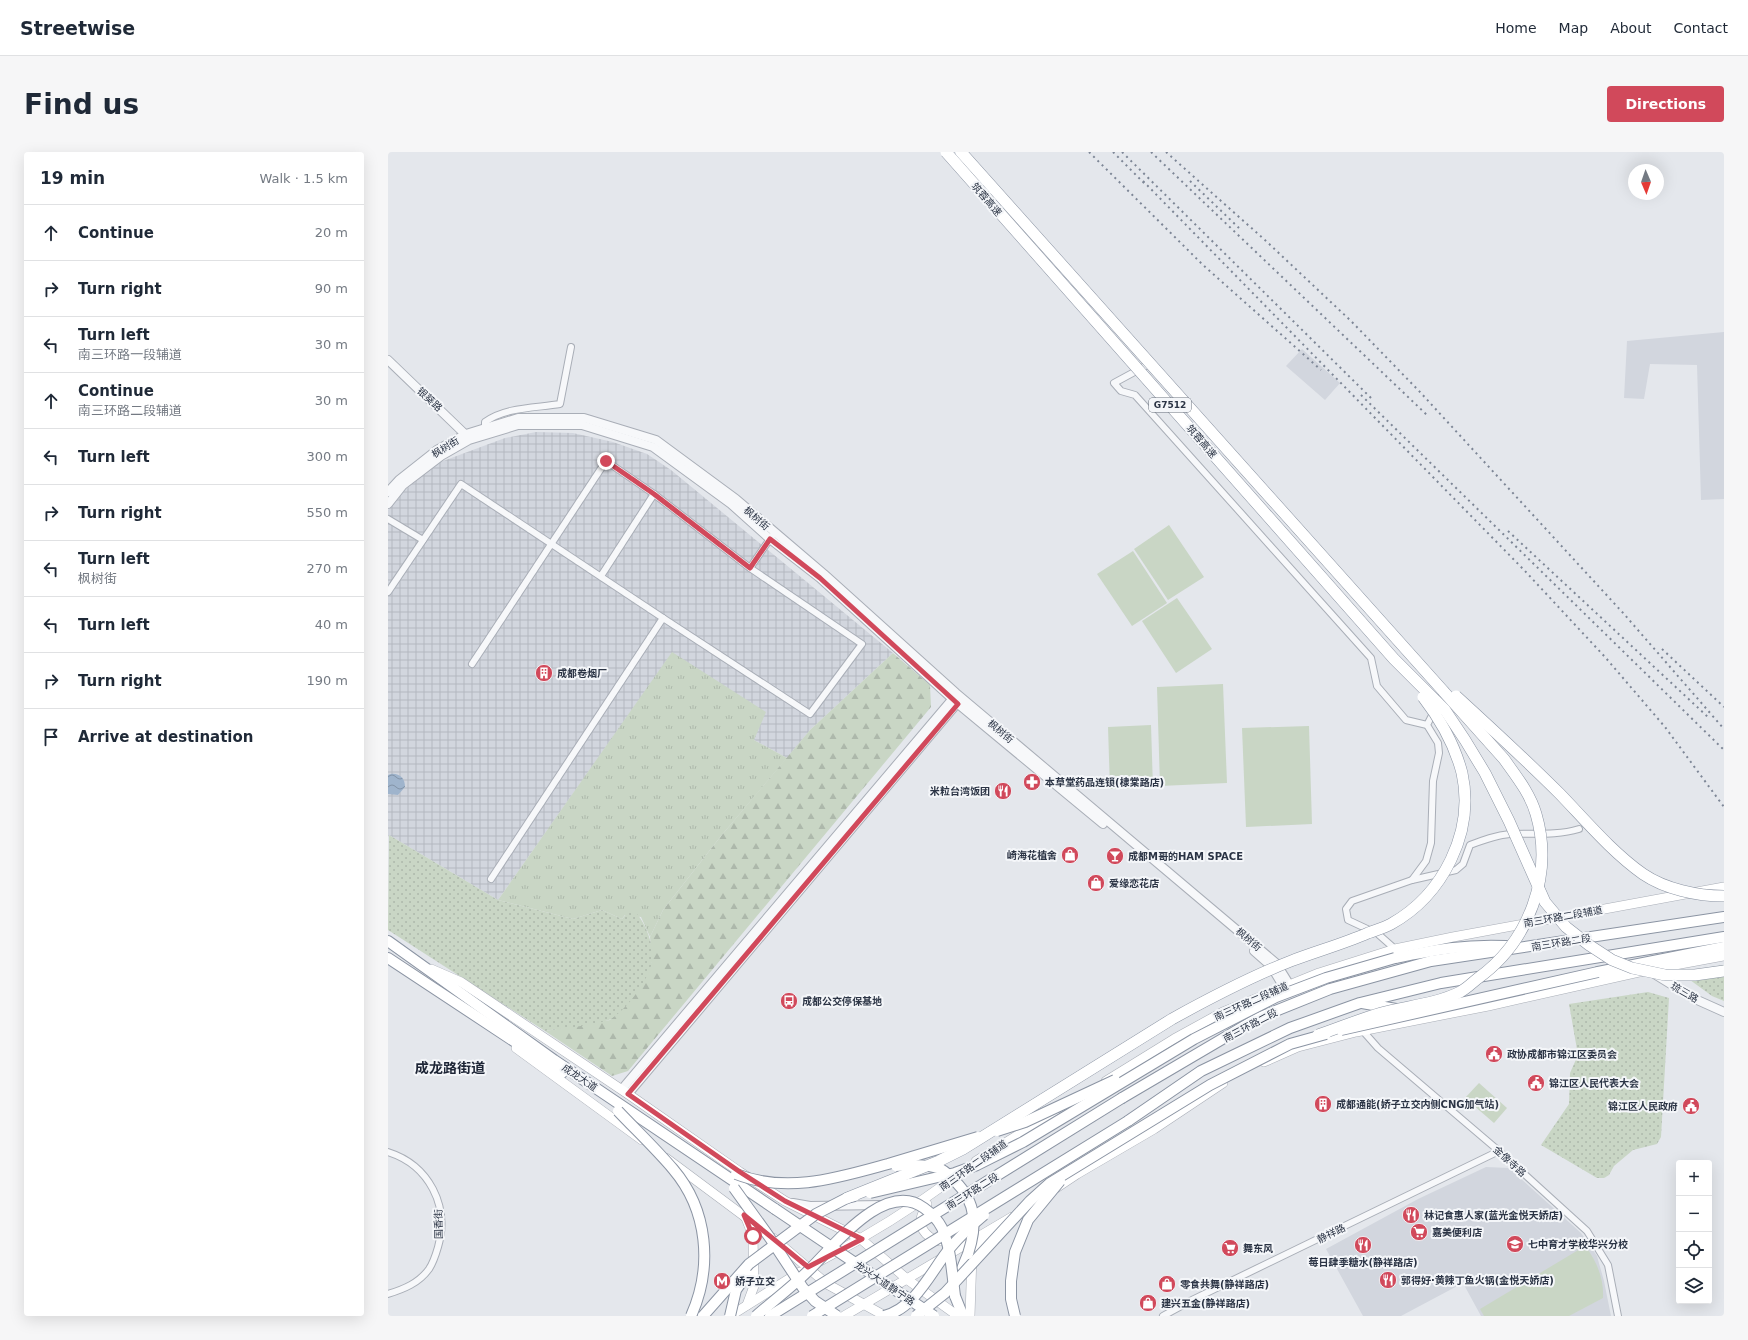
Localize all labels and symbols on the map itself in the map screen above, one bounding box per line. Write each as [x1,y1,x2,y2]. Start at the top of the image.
north arrow [1628,164,1664,200]
street label: 筑蓉高速 [969,181,1004,218]
street label: 银葵路 [415,385,444,414]
road number: G7512 [1149,398,1191,412]
street label: 筑蓉高速 [1184,423,1219,460]
street label: 枫树街 [430,435,461,460]
route end [597,452,615,470]
street label: 枫树街 [742,504,772,532]
building icon: 成都卷烟厂 [534,663,554,683]
place label: 成都卷烟厂 [557,667,607,679]
street label: 枫树街 [986,718,1016,745]
pharmacy icon: 本草堂药品连锁(棣棠路店) [1022,772,1042,792]
place label: 本草堂药品连锁(棣棠路店) [1045,776,1164,788]
restaurant icon: 米粒台湾饭团 [993,781,1013,801]
place label: 米粒台湾饭团 [930,785,990,797]
shop icon: 崎海花植舍 [1060,845,1080,865]
bar icon: 成都M哥的HAM SPACE [1105,846,1125,866]
place label: 崎海花植舍 [1007,849,1057,861]
place label: 成都M哥的HAM SPACE [1128,850,1243,862]
shop icon: 爱缘恋花店 [1086,873,1106,893]
place label: 爱缘恋花店 [1109,878,1159,889]
street label: 南三环路二段辅道 [1523,904,1603,929]
street label: 枫树街 [1234,926,1264,953]
street label: 南三环路二段 [1531,932,1592,953]
street label: 南三环路二段辅道 [1212,980,1290,1023]
street label: 琉三路 [1669,980,1700,1005]
bus stop icon: 成都公交停保基地 [779,991,799,1011]
place label: 成都公交停保基地 [802,995,882,1007]
street label: 南三环路二段 [1221,1007,1279,1044]
public building icon: 政协成都市锦江区委员会 [1484,1044,1504,1064]
place label: 政协成都市锦江区委员会 [1507,1048,1617,1060]
district label: 成龙路街道 [415,1060,485,1076]
street label: 成龙大道 [560,1062,599,1093]
public building icon: 锦江区人民代表大会 [1526,1073,1546,1093]
place label: 锦江区人民代表大会 [1549,1077,1639,1089]
building icon: 成都通能(娇子立交内侧CNG加气站) [1313,1094,1333,1114]
public building icon: 锦江区人民政府 [1681,1096,1701,1116]
place label: 成都通能(娇子立交内侧CNG加气站) [1336,1098,1499,1110]
place label: 锦江区人民政府 [1608,1100,1678,1112]
street label: 南三环路二段辅道 [937,1137,1009,1193]
street label: 金像寺路 [1491,1144,1528,1179]
street label: 南三环路二段 [943,1170,1001,1212]
restaurant icon: 林记食惠人家(蓝光金悦天娇店) [1401,1205,1421,1225]
street label: 国香街 [433,1209,444,1239]
place label: 林记食惠人家(蓝光金悦天娇店) [1424,1209,1563,1221]
street label: 静祥路 [1315,1222,1347,1245]
supermarket icon: 嘉美便利店 [1409,1222,1429,1242]
route start [744,1227,762,1245]
place label: 嘉美便利店 [1432,1227,1482,1238]
school or university icon: 七中育才学校华兴分校 [1505,1234,1525,1254]
restaurant icon: 莓日肆季糖水(静祥路店) [1353,1235,1373,1255]
supermarket icon: 舞东风 [1220,1238,1240,1258]
place label: 七中育才学校华兴分校 [1528,1238,1628,1250]
place label: 舞东风 [1243,1243,1273,1254]
place label: 莓日肆季糖水(静祥路店) [1308,1256,1418,1268]
street label: 龙兴大道静宁路 [853,1259,917,1308]
restaurant icon: 郭得好·黄辣丁鱼火锅(金悦天娇店) [1378,1270,1398,1290]
metro station icon: 娇子立交 [712,1271,732,1291]
shop icon: 零食共舞(静祥路店) [1157,1274,1177,1294]
place label: 郭得好·黄辣丁鱼火锅(金悦天娇店) [1401,1274,1554,1286]
place label: 娇子立交 [735,1275,775,1287]
place label: 零食共舞(静祥路店) [1180,1279,1269,1290]
shop icon: 建兴五金(静祥路店) [1138,1293,1158,1313]
place label: 建兴五金(静祥路店) [1161,1298,1250,1309]

